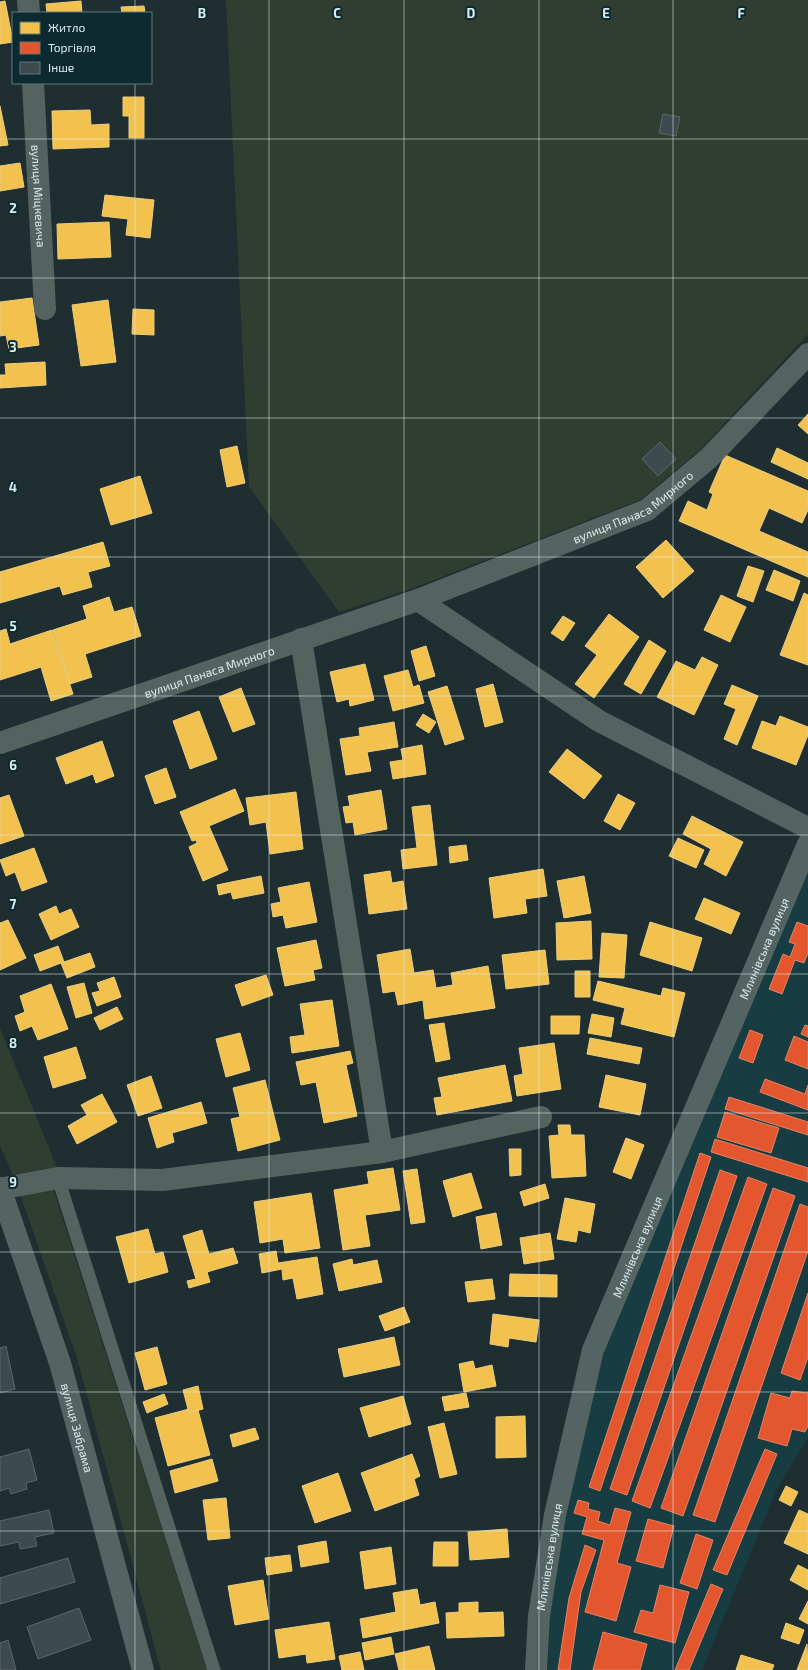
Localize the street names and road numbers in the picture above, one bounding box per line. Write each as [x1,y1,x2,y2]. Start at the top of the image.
street label: вулиця Міцкевича [29,144,49,248]
street label: вулиця Панаса Мирного [571,468,696,546]
street label: вулиця Панаса Мирного [142,643,276,700]
street label: Млинівська вулиця [736,896,791,1001]
street label: Млинівська вулиця [609,1194,665,1299]
street label: вулиця Забрама [59,1381,96,1474]
street label: Млинівська вулиця [533,1502,565,1612]

